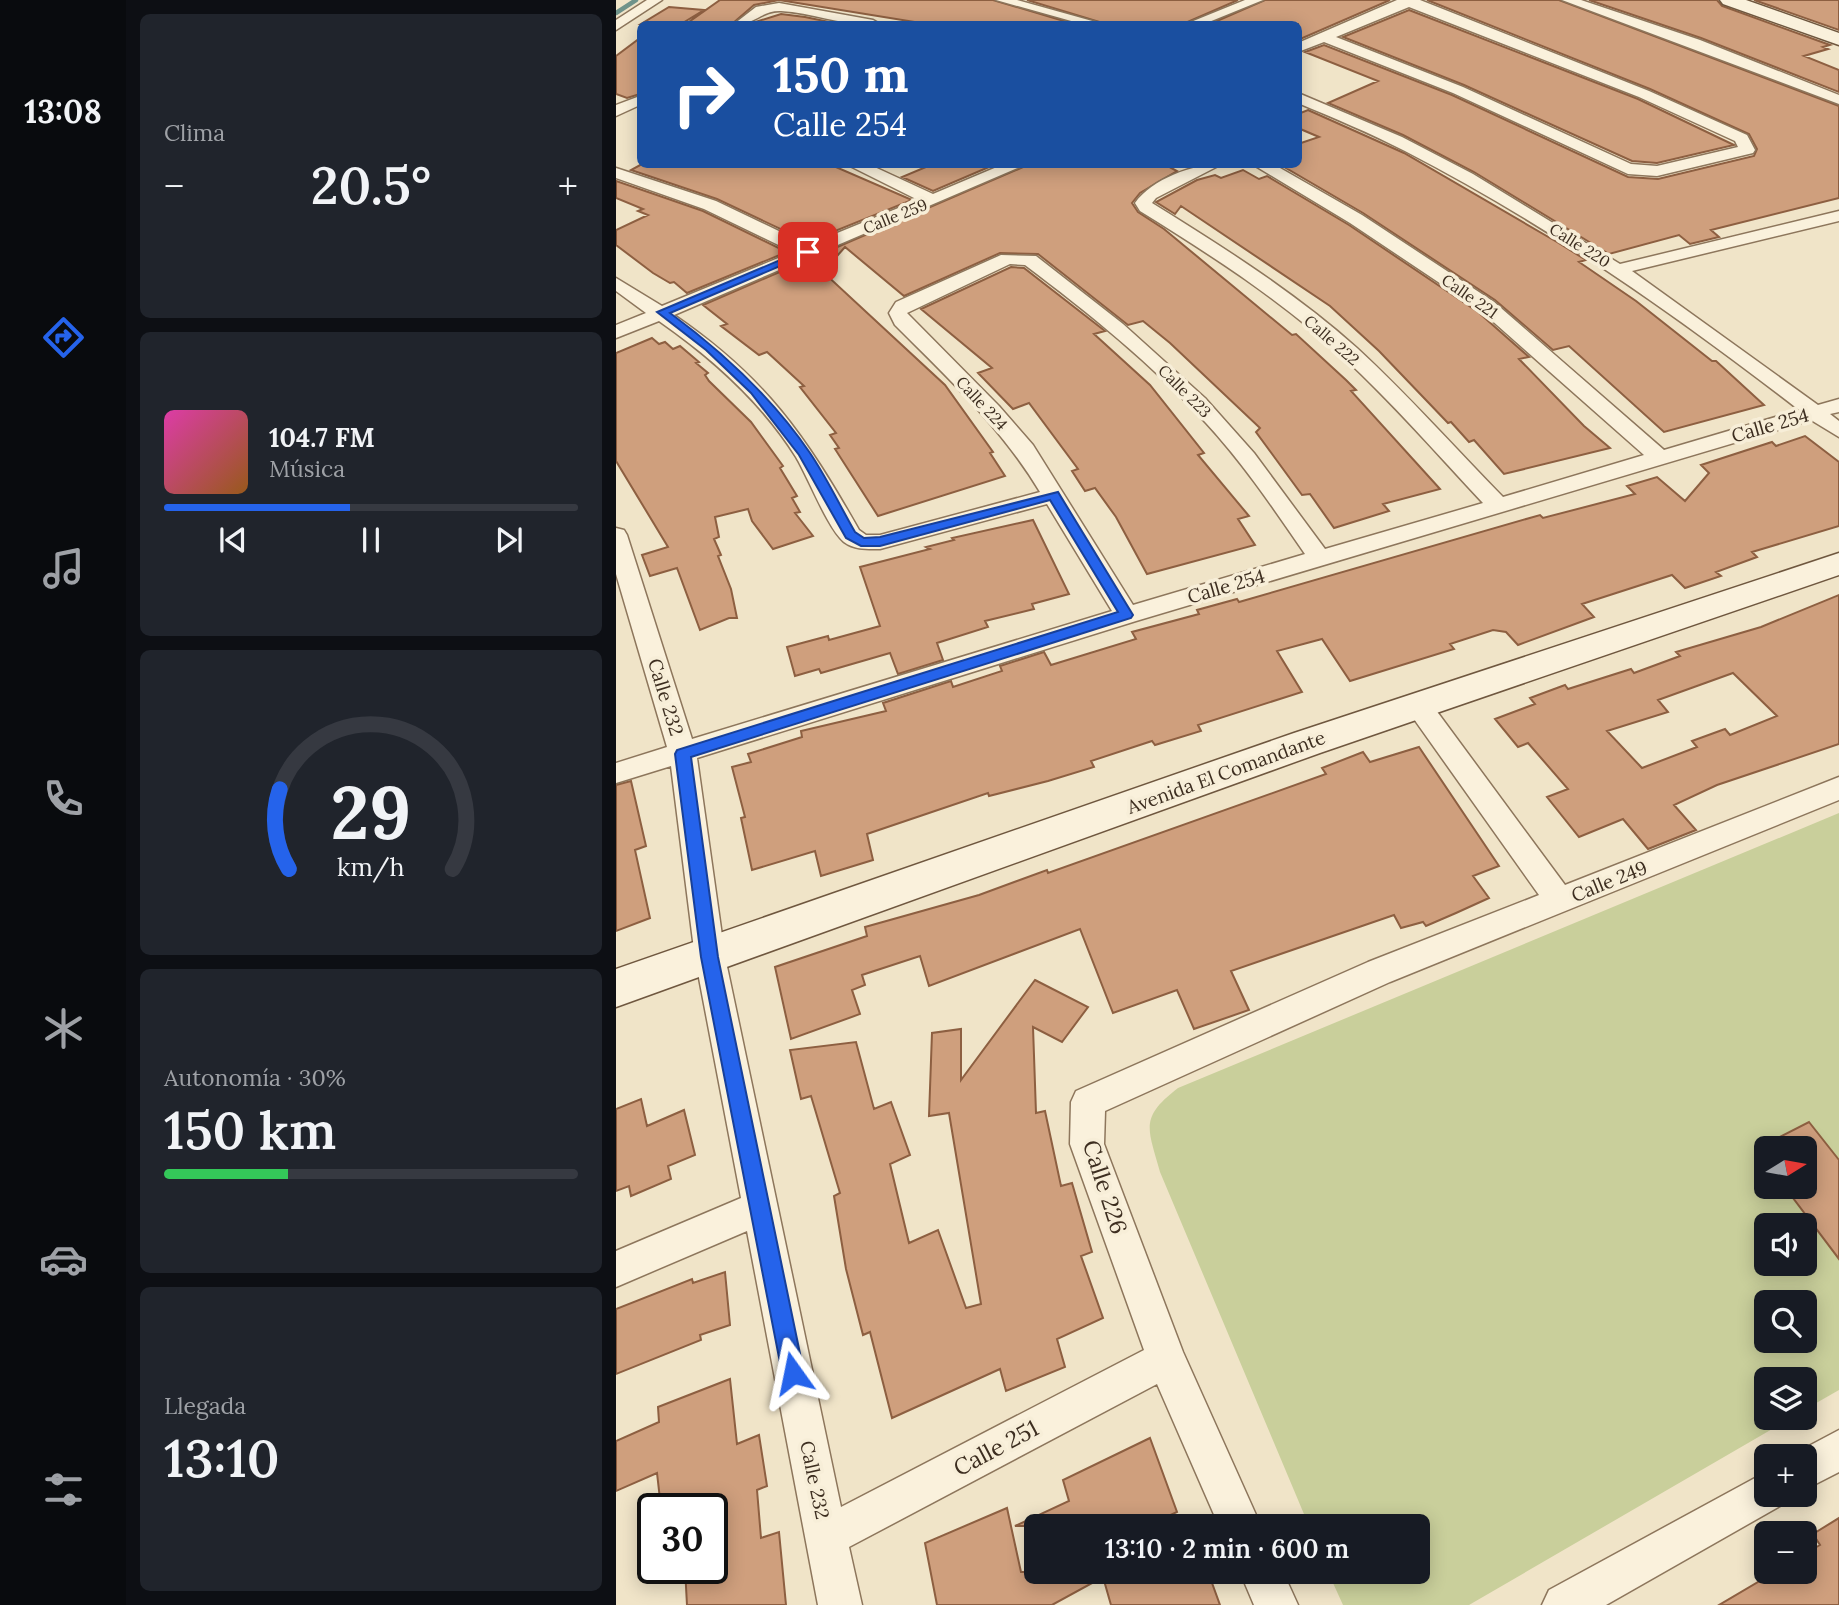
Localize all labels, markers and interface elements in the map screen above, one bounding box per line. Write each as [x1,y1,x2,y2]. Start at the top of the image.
text: 150 m [773,43,909,105]
icon: right [658,49,749,140]
text: 13:08 [24,91,102,132]
text: Calle 254 [773,104,907,145]
text: Clima [164,118,225,147]
text: 20.5° [311,152,431,218]
text: − [164,162,184,210]
text: + [558,162,578,210]
street label: Calle 259 [860,194,930,238]
street label: Calle 220 [1546,218,1614,272]
pin [778,222,838,282]
icon: arrive [789,233,827,271]
street label: Calle 221 [1438,269,1502,323]
street label: Calle 222 [1300,311,1364,369]
icon: directions [39,313,88,362]
street label: Calle 223 [1154,360,1216,422]
street label: Calle 224 [952,372,1012,434]
street label: Calle 254 [1728,402,1812,448]
text: 104.7 FM [269,421,375,454]
text: Música [269,454,345,483]
icon: previous [214,521,252,559]
icon: pause [352,521,390,559]
icon: next [490,521,528,559]
icon: music [39,544,88,593]
street label: Calle 254 [1184,563,1268,609]
street label: Calle 232 [643,656,689,738]
street label: Avenida El Comandante [1123,725,1328,819]
text: 29 [331,766,411,859]
icon: phone [39,774,88,823]
text: km/h [337,850,405,882]
street label: Calle 249 [1568,855,1650,907]
icon: climate [39,1004,88,1053]
text: Autonomía · 30% [164,1063,346,1092]
text: 150 km [164,1097,336,1163]
street label: Calle 226 [1077,1136,1134,1237]
north arrow [1754,1136,1816,1199]
map controls [1754,1136,1817,1584]
button: sound [1754,1213,1817,1276]
icon: car [39,1235,88,1284]
button: search [1754,1290,1817,1353]
position arrow [756,1336,830,1410]
button: layers [1754,1367,1817,1430]
text: Llegada [164,1391,246,1420]
street label: Calle 251 [948,1413,1043,1482]
text: 13:10 [164,1425,280,1491]
street label: Calle 232 [795,1439,835,1521]
button: + [1754,1444,1817,1507]
icon: filters [39,1465,88,1514]
speed limit sign: 30 [637,1493,728,1584]
button: − [1754,1521,1817,1584]
text: 13:10 · 2 min · 600 m [1105,1532,1349,1565]

